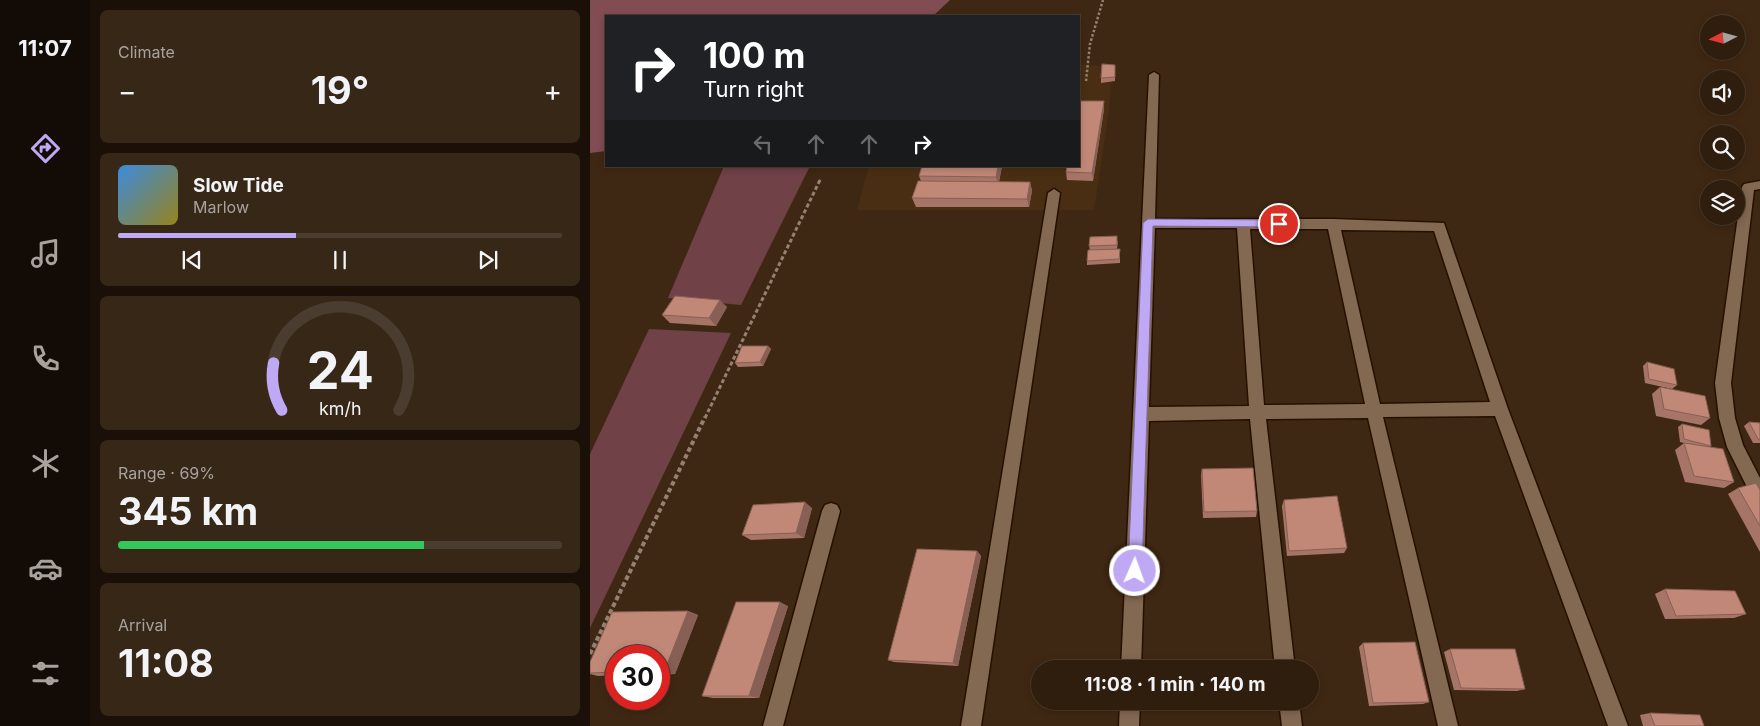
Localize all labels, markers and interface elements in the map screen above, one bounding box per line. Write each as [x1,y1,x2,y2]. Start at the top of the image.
north arrow [1700,15,1745,60]
map controls [1700,15,1745,225]
text: 100 m [703,34,806,76]
text: 11:07 [18,35,72,61]
icon: right [620,35,685,100]
text: Climate [118,42,175,62]
text: 19° [311,67,369,113]
button: sound [1700,70,1745,115]
text: − [118,74,137,108]
text: + [543,74,562,108]
text: Turn right [703,76,804,102]
button: search [1700,125,1745,170]
icon: left [749,130,777,158]
icon: ahead [802,130,830,158]
icon: ahead [855,130,883,158]
icon: right [908,130,936,158]
icon: directions [28,131,63,166]
text: Slow Tide [193,174,284,197]
button: layers [1700,180,1745,225]
text: Marlow [193,197,249,217]
pin [1258,203,1300,245]
icon: arrive [1265,210,1293,238]
icon: music [28,236,63,271]
icon: previous [178,246,206,274]
icon: pause [326,246,354,274]
icon: next [474,246,502,274]
text: 24 [306,339,374,402]
icon: phone [28,341,63,376]
text: km/h [319,398,361,419]
icon: climate [28,446,63,481]
text: Range · 69% [118,463,215,483]
text: 345 km [118,488,258,534]
position arrow [1108,544,1160,596]
icon: car [28,551,63,586]
text: Arrival [118,615,167,635]
text: 11:08 [118,640,214,686]
speed limit sign: 30 [605,645,670,710]
icon: filters [28,656,63,691]
text: 11:08 · 1 min · 140 m [1084,673,1266,696]

